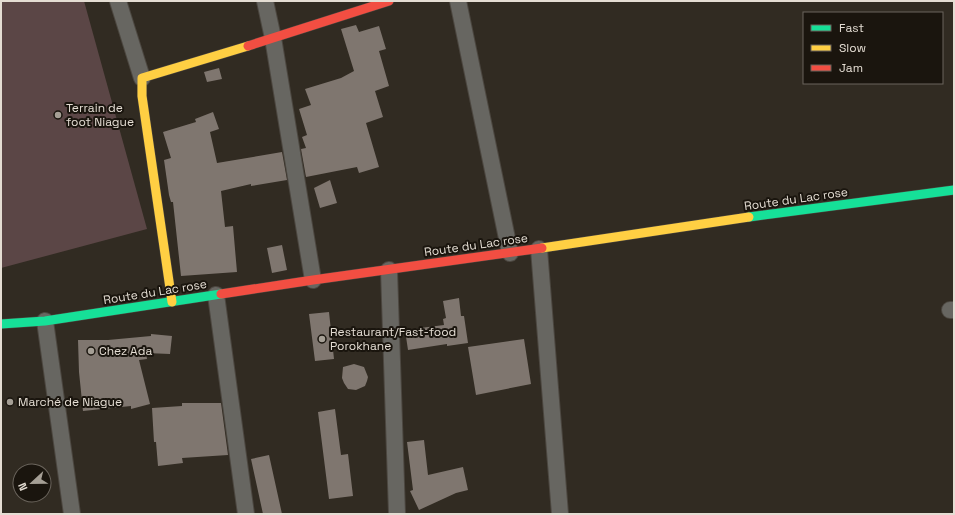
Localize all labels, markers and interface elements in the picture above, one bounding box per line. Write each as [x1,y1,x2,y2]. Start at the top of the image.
legend [803,12,943,84]
text: Fast [839,20,864,36]
text: Slow [839,40,866,56]
text: Jam [839,60,863,76]
place label: Terrain de foot Niague [66,100,134,130]
marker: Terrain de foot Niague [53,110,63,120]
street label: Route du Lac rose [743,184,849,214]
street label: Route du Lac rose [423,230,529,260]
street label: Route du Lac rose [102,276,208,308]
place label: Restaurant/Fast-food Porokhane [330,324,456,354]
marker: Restaurant/Fast-food Porokhane [317,334,327,344]
place label: Chez Ada [99,343,152,359]
marker: Chez Ada [86,346,96,356]
place label: Marché de Niague [18,394,122,410]
marker: Marché de Niague [5,397,15,407]
north arrow [12,463,52,503]
text: N [15,481,31,493]

